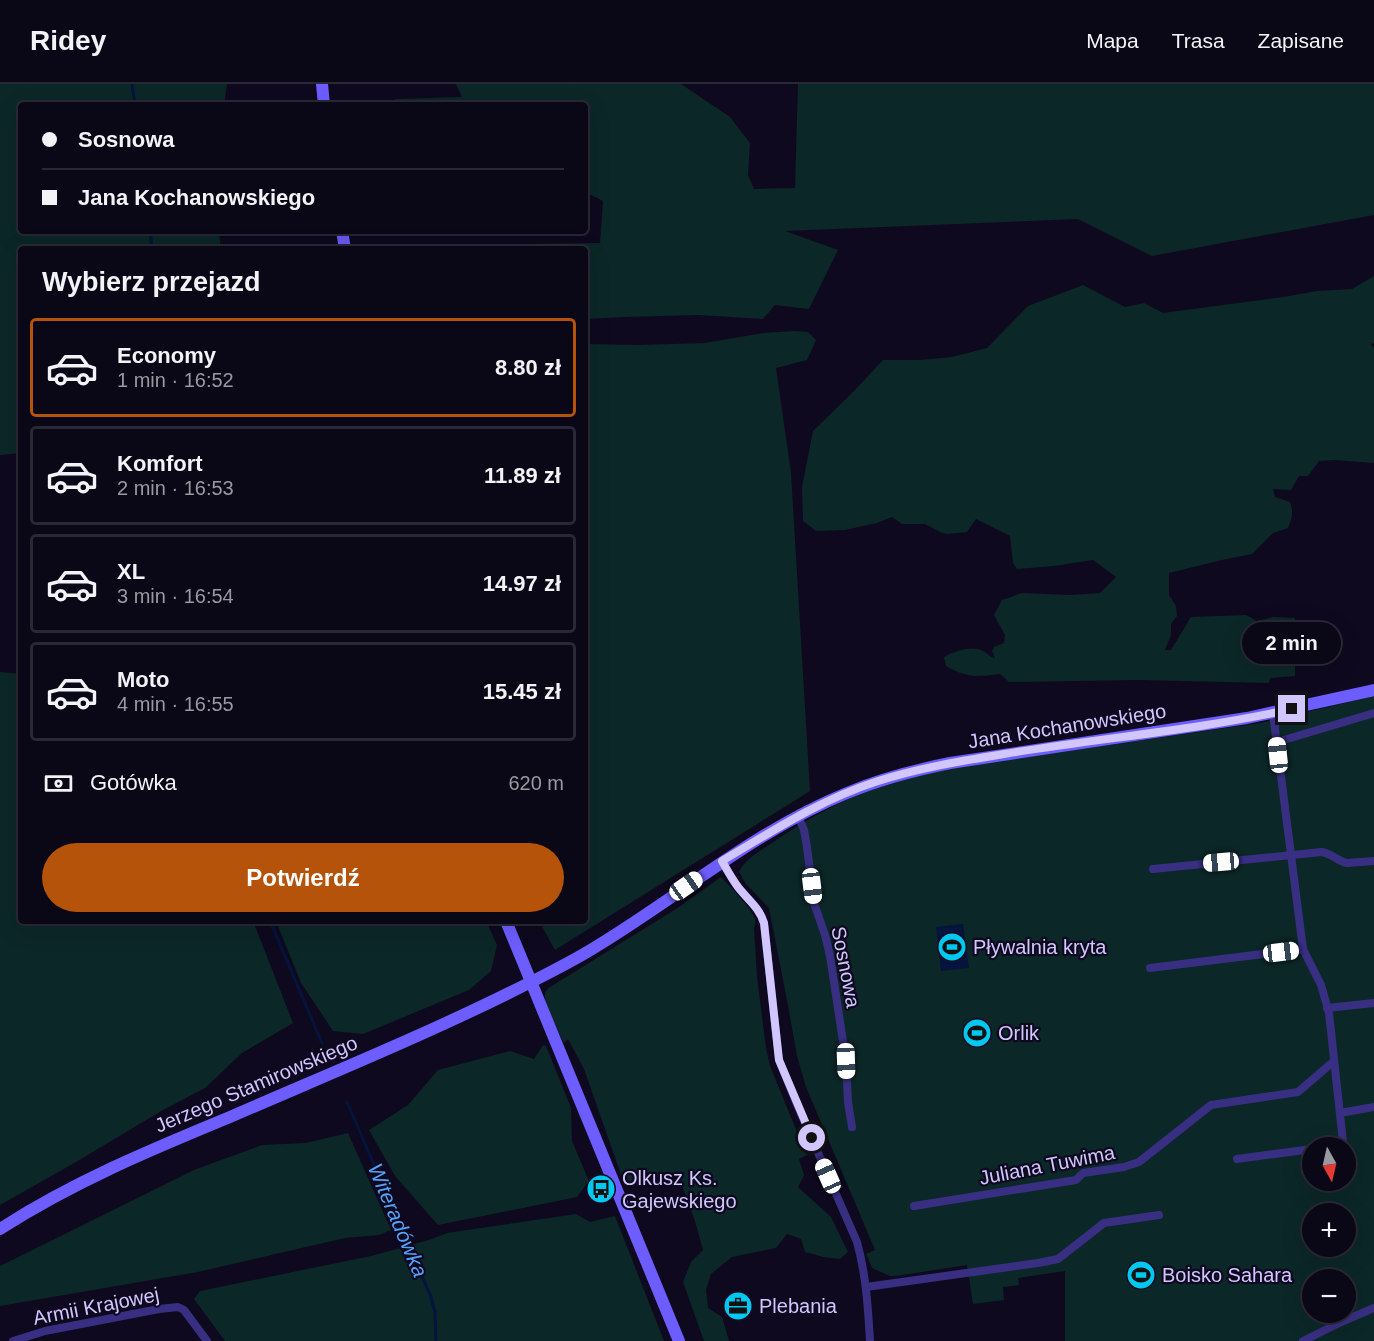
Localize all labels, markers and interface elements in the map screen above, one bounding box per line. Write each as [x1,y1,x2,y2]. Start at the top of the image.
text: Ridey [30,25,106,56]
text: Mapa [1086,29,1139,52]
text: Trasa [1172,29,1225,52]
text: Zapisane [1258,29,1344,52]
text: Sosnowa [78,127,175,152]
text: Jana Kochanowskiego [78,185,315,210]
text: Wybierz przejazd [42,267,261,297]
icon: car [45,341,99,395]
text: Economy [117,343,216,368]
text: 8.80 zł [495,355,561,380]
text: 1 min · 16:52 [117,369,234,391]
icon: car [45,449,99,503]
text: Komfort [117,451,203,476]
text: 11.89 zł [484,463,561,488]
text: 2 min · 16:53 [117,477,234,499]
icon: car [45,557,99,611]
text: XL [117,559,145,584]
text: 14.97 zł [483,571,561,596]
text: 3 min · 16:54 [117,585,234,607]
callout: 2 min [1242,622,1342,664]
text: 2 min [1265,632,1318,654]
icon: car [45,665,99,719]
text: Moto [117,667,170,692]
text: 15.45 zł [483,679,561,704]
text: 4 min · 16:55 [117,693,234,715]
route end [1278,695,1305,722]
street label: Jana Kochanowskiego [966,699,1168,753]
car [1267,736,1289,774]
icon: cash [42,767,75,800]
text: Gotówka [90,770,177,795]
text: 620 m [508,772,564,794]
button: Potwierdź [42,843,564,912]
car [1202,851,1240,873]
car [801,867,823,905]
car [666,868,706,904]
street label: Sosnowa [827,925,865,1010]
sports icon: Pływalnia kryta [936,931,968,963]
place label: Pływalnia kryta [973,936,1107,958]
car [1262,941,1300,963]
sports icon: Orlik [961,1017,993,1049]
place label: Orlik [998,1022,1040,1044]
street label: Jerzego Stamirowskiego [151,1031,361,1137]
car [836,1043,856,1079]
route start [798,1124,825,1151]
north arrow [1302,1137,1356,1191]
map controls [1302,1137,1356,1323]
street label: Juliana Tuwima [977,1141,1118,1189]
car [812,1156,844,1196]
water label: Witeradówka [364,1160,432,1280]
place label: Olkusz Ks. Gajewskiego [622,1167,737,1212]
bus stop icon: Olkusz Ks. Gajewskiego [585,1173,617,1205]
button: + [1302,1203,1356,1257]
sports icon: Boisko Sahara [1125,1259,1157,1291]
place label: Boisko Sahara [1162,1264,1293,1286]
button: − [1302,1269,1356,1323]
street label: Armii Krajowej [31,1283,161,1329]
office icon: Plebania [722,1290,754,1322]
place label: Plebania [759,1295,838,1317]

